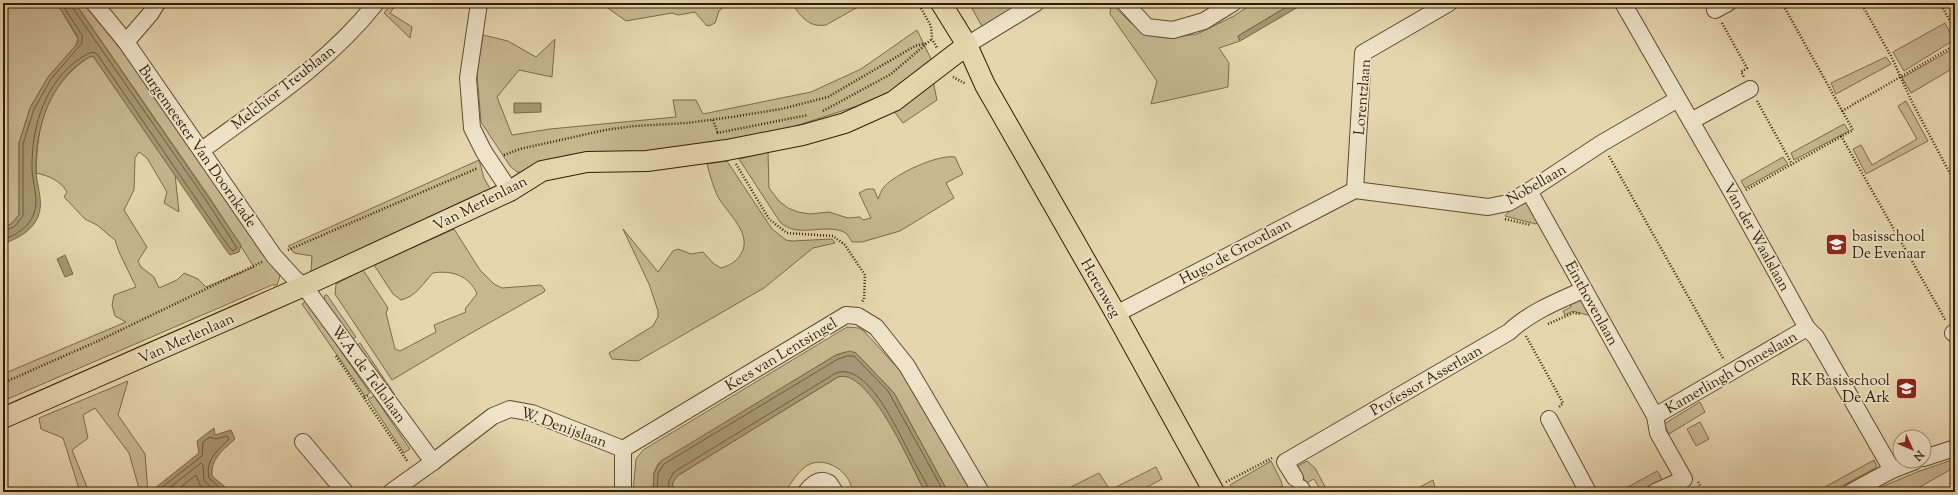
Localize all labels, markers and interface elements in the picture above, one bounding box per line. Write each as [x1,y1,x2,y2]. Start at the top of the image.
street label: Melchior Treublaan [228,41,340,135]
street label: Lorentzlaan [1350,58,1377,136]
street label: Burgemeester Van Doornkade [132,61,261,232]
street label: Nobellaan [1503,160,1571,211]
street label: Van Merlenlaan [430,172,531,237]
street label: Van der Waalslaan [1717,180,1794,296]
street label: Hugo de Grootlaan [1176,214,1295,291]
place label: basisschool De Evenaar [1852,227,1926,265]
school or university icon: basisschool De Evenaar [1823,232,1849,258]
street label: Herenweg [1074,255,1125,322]
street label: Einthovenlaan [1559,258,1623,350]
street label: Van Merlenlaan [135,309,238,370]
street label: Kees van Lentsingel [722,314,842,397]
street label: W.A. de Tellolaan [325,322,410,428]
street label: Kamerlingh Onneslaan [1662,327,1802,420]
street label: Professor Asserlaan [1367,341,1487,422]
place label: RK Basisschool De Ark [1791,371,1890,409]
school or university icon: RK Basisschool De Ark [1893,376,1919,402]
street label: W. Denijslaan [517,403,610,454]
north arrow [1892,429,1932,469]
text: N [1910,446,1928,464]

